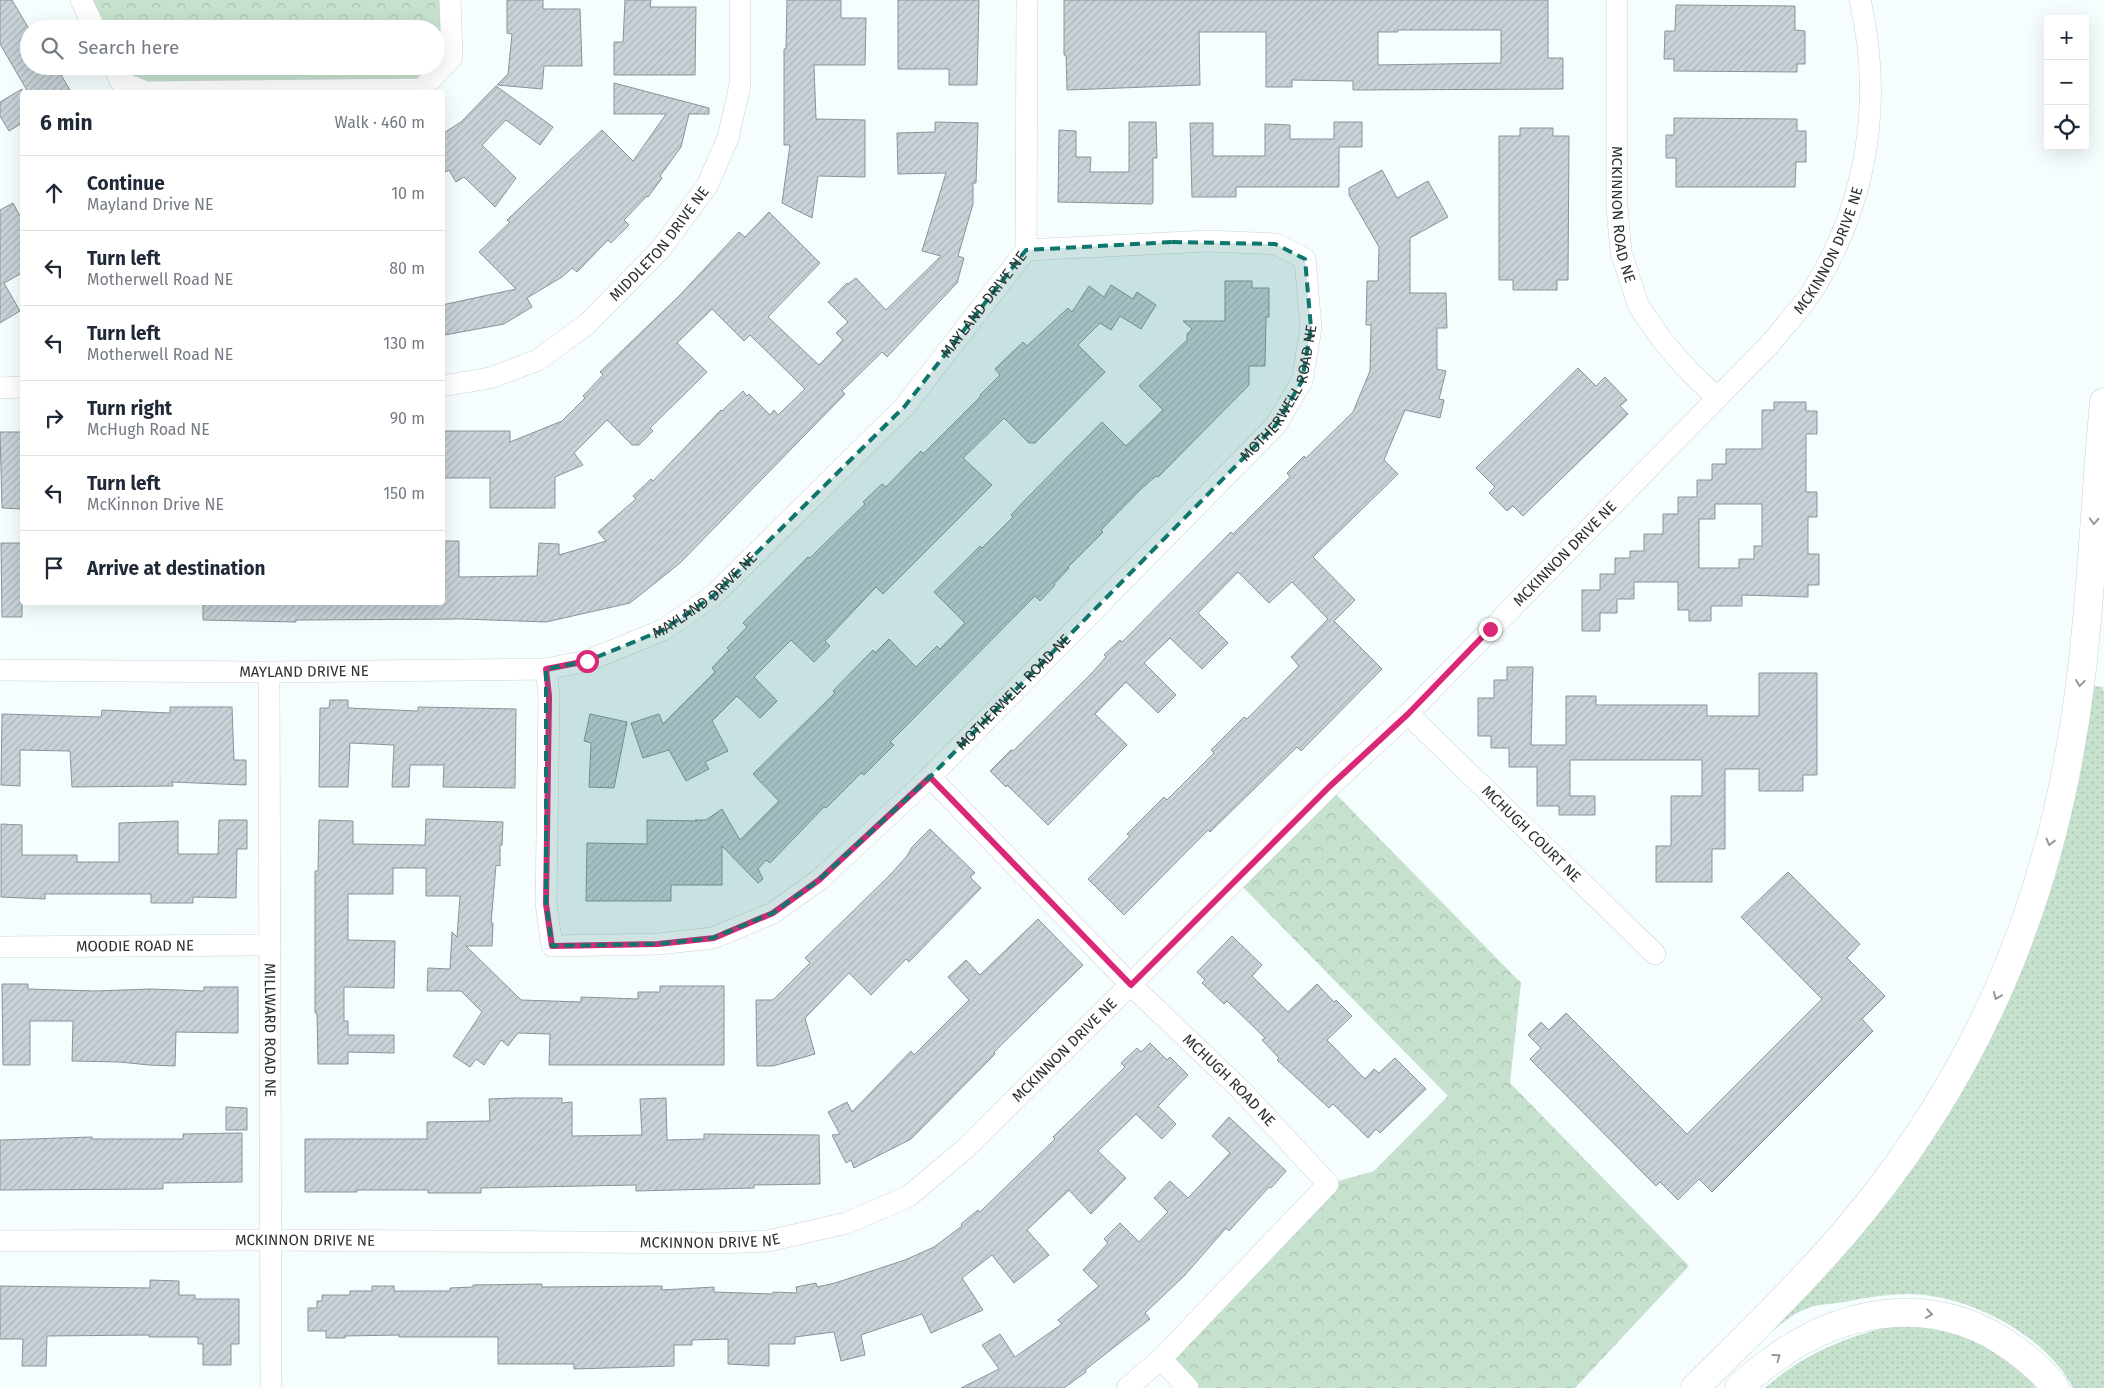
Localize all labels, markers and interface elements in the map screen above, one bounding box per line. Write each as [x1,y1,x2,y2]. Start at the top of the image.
map controls [2044,15,2089,150]
button: + [2044,15,2089,60]
search box [20,20,445,75]
icon: search [38,34,66,62]
text: Search here [78,36,179,59]
button: − [2044,60,2089,105]
button: locate [2044,105,2089,150]
text: 6 min [40,110,93,136]
text: Walk · 460 m [335,113,425,132]
street label: MCKINNON ROAD NE [1608,146,1639,285]
text: Continue [87,172,165,195]
icon: ahead [40,179,68,207]
street label: MIDDLETON DRIVE NE [606,183,713,305]
text: 10 m [391,184,425,203]
street label: MCKINNON DRIVE NE [1790,185,1866,318]
text: Mayland Drive NE [87,195,214,214]
text: Turn left [87,247,161,270]
street label: MAYLAND DRIVE NE [937,248,1031,361]
icon: left [40,254,68,282]
text: 80 m [389,259,425,278]
text: Motherwell Road NE [87,270,233,289]
text: Turn left [87,322,161,345]
street label: MOTHERWELL ROAD NE [1236,323,1320,465]
icon: left [40,329,68,357]
text: 130 m [383,334,425,353]
text: Motherwell Road NE [87,345,233,364]
text: Turn right [87,397,172,420]
icon: right [40,404,68,432]
text: 90 m [390,409,425,428]
text: McHugh Road NE [87,420,210,439]
text: Turn left [87,472,161,495]
icon: left [40,479,68,507]
text: 150 m [383,484,425,503]
text: McKinnon Drive NE [87,495,224,514]
street label: MCKINNON DRIVE NE [1509,497,1620,610]
one-way arrow [2089,517,2100,525]
street label: MAYLAND DRIVE NE [650,548,761,642]
icon: arrive [40,554,68,582]
text: Arrive at destination [87,557,266,580]
route end [1479,618,1502,641]
street label: MOTHERWELL ROAD NE [952,630,1074,754]
route start [576,650,599,673]
street label: MAYLAND DRIVE NE [239,662,369,681]
one-way arrow [2075,679,2086,687]
street label: MCHUGH COURT NE [1478,782,1585,886]
one-way arrow [2045,838,2056,847]
street label: MOODIE ROAD NE [76,937,194,955]
street label: MILLWARD ROAD NE [261,963,279,1097]
one-way arrow [1993,991,2003,999]
street label: MCKINNON DRIVE NE [1008,994,1120,1106]
street label: MCHUGH ROAD NE [1179,1030,1279,1130]
street label: MCKINNON DRIVE NE [640,1230,782,1252]
street label: MCKINNON DRIVE NE [235,1231,375,1250]
one-way arrow [1925,1308,1933,1319]
one-way arrow [1771,1354,1780,1363]

